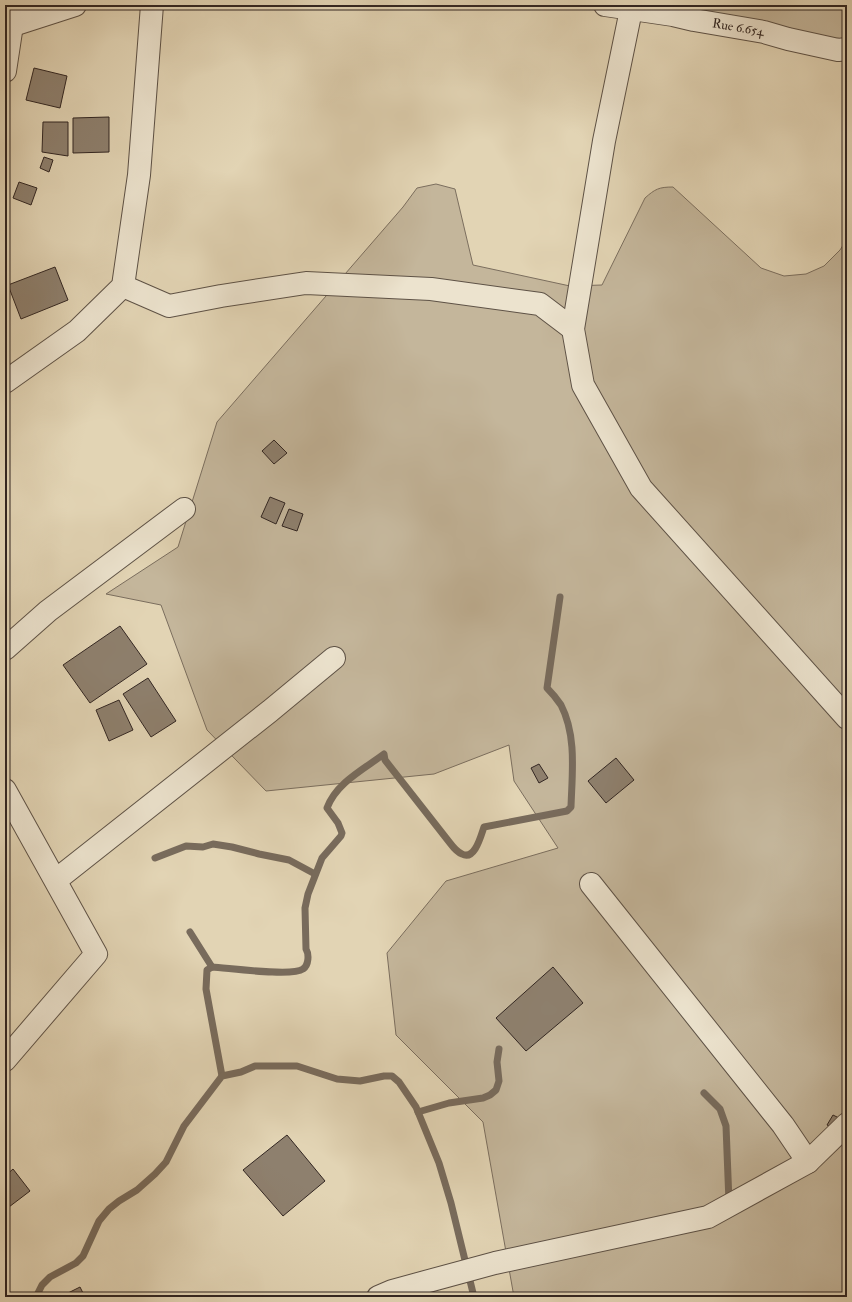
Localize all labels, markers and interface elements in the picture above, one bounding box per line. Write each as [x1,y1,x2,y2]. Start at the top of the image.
street label: Rue 6.654 [711,15,766,40]

